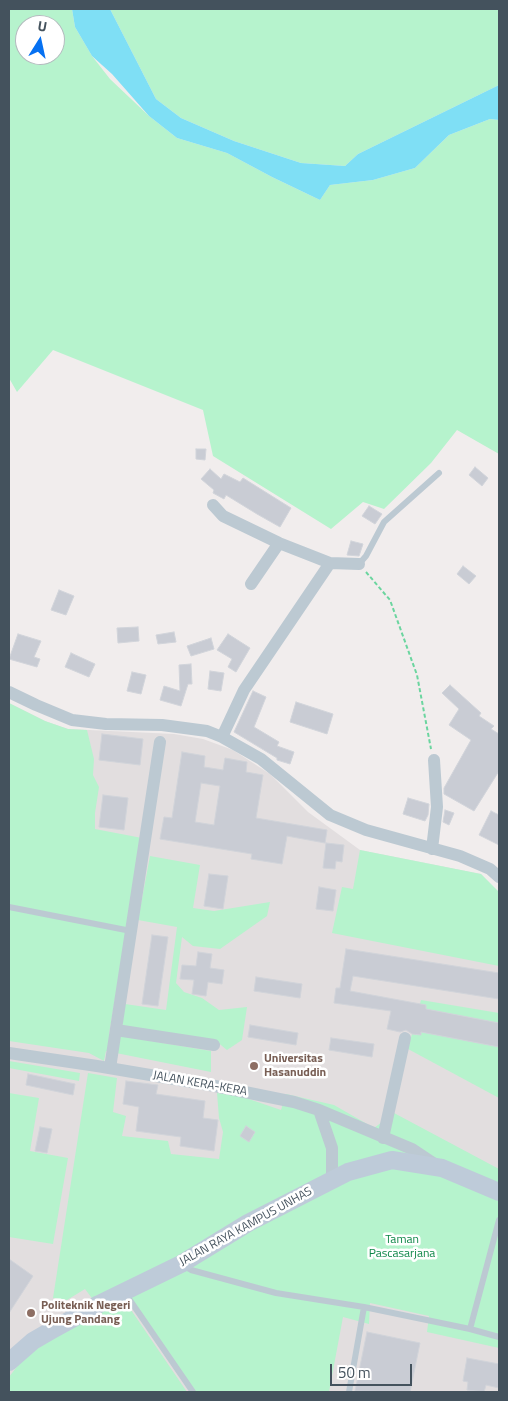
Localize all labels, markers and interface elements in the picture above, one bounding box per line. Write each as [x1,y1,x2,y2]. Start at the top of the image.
north arrow [15,15,65,65]
text: U [36,15,49,37]
place label: Universitas Hasanuddin [264,1052,326,1080]
marker: Universitas Hasanuddin [248,1060,260,1072]
street label: JALAN KERA-KERA [152,1069,248,1099]
street label: JALAN RAYA KAMPUS UNHAS [177,1184,315,1270]
park label: Taman Pascasarjana [369,1233,435,1261]
place label: Politeknik Negeri Ujung Pandang [41,1299,130,1327]
marker: Politeknik Negeri Ujung Pandang [25,1307,37,1319]
scale bar [333,1354,416,1386]
text: 50 m [338,1361,371,1384]

